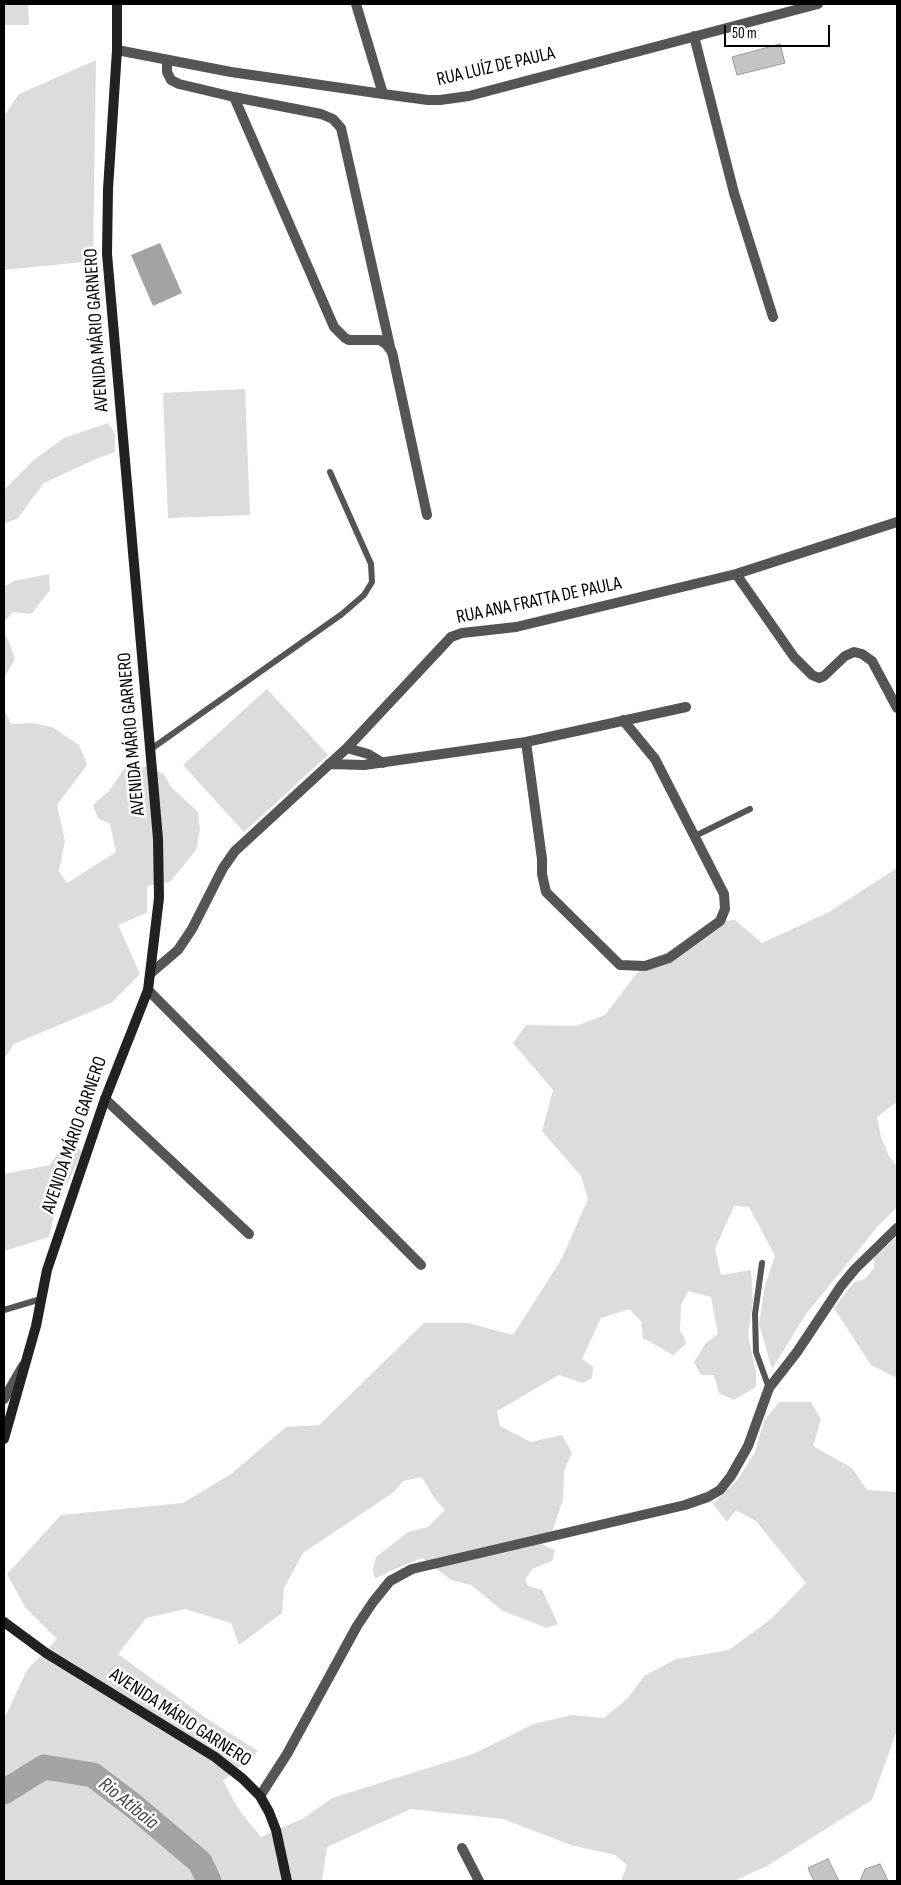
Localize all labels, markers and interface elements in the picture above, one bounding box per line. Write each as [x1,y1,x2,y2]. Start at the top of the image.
scale bar [726,15,832,47]
text: 50 m [732,24,757,43]
street label: RUA LUÍZ DE PAULA [435,42,557,92]
street label: AVENIDA MÁRIO GARNERO [80,247,114,413]
street label: RUA ANA FRATTA DE PAULA [454,572,624,630]
street label: AVENIDA MÁRIO GARNERO [113,651,151,817]
street label: AVENIDA MÁRIO GARNERO [38,1054,112,1216]
street label: AVENIDA MÁRIO GARNERO [105,1664,255,1772]
water label: Rio Atibaia [93,1773,163,1835]

